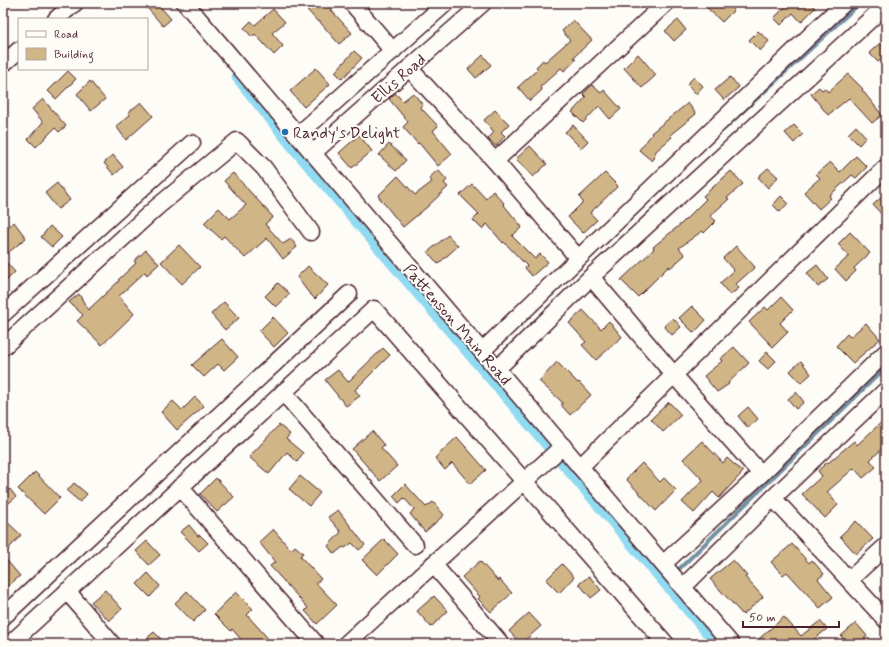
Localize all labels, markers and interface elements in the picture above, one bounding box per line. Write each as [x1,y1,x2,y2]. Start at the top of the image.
legend [18,18,148,70]
text: Road [54,27,78,43]
text: Building [54,47,94,64]
street label: Ellis Road [367,50,431,109]
place label: Randy's Delight [293,123,401,144]
marker: Randy's Delight [280,127,290,137]
street label: Pattenson Main Road [398,260,515,390]
scale bar [743,603,839,629]
text: 50 m [749,610,776,626]

